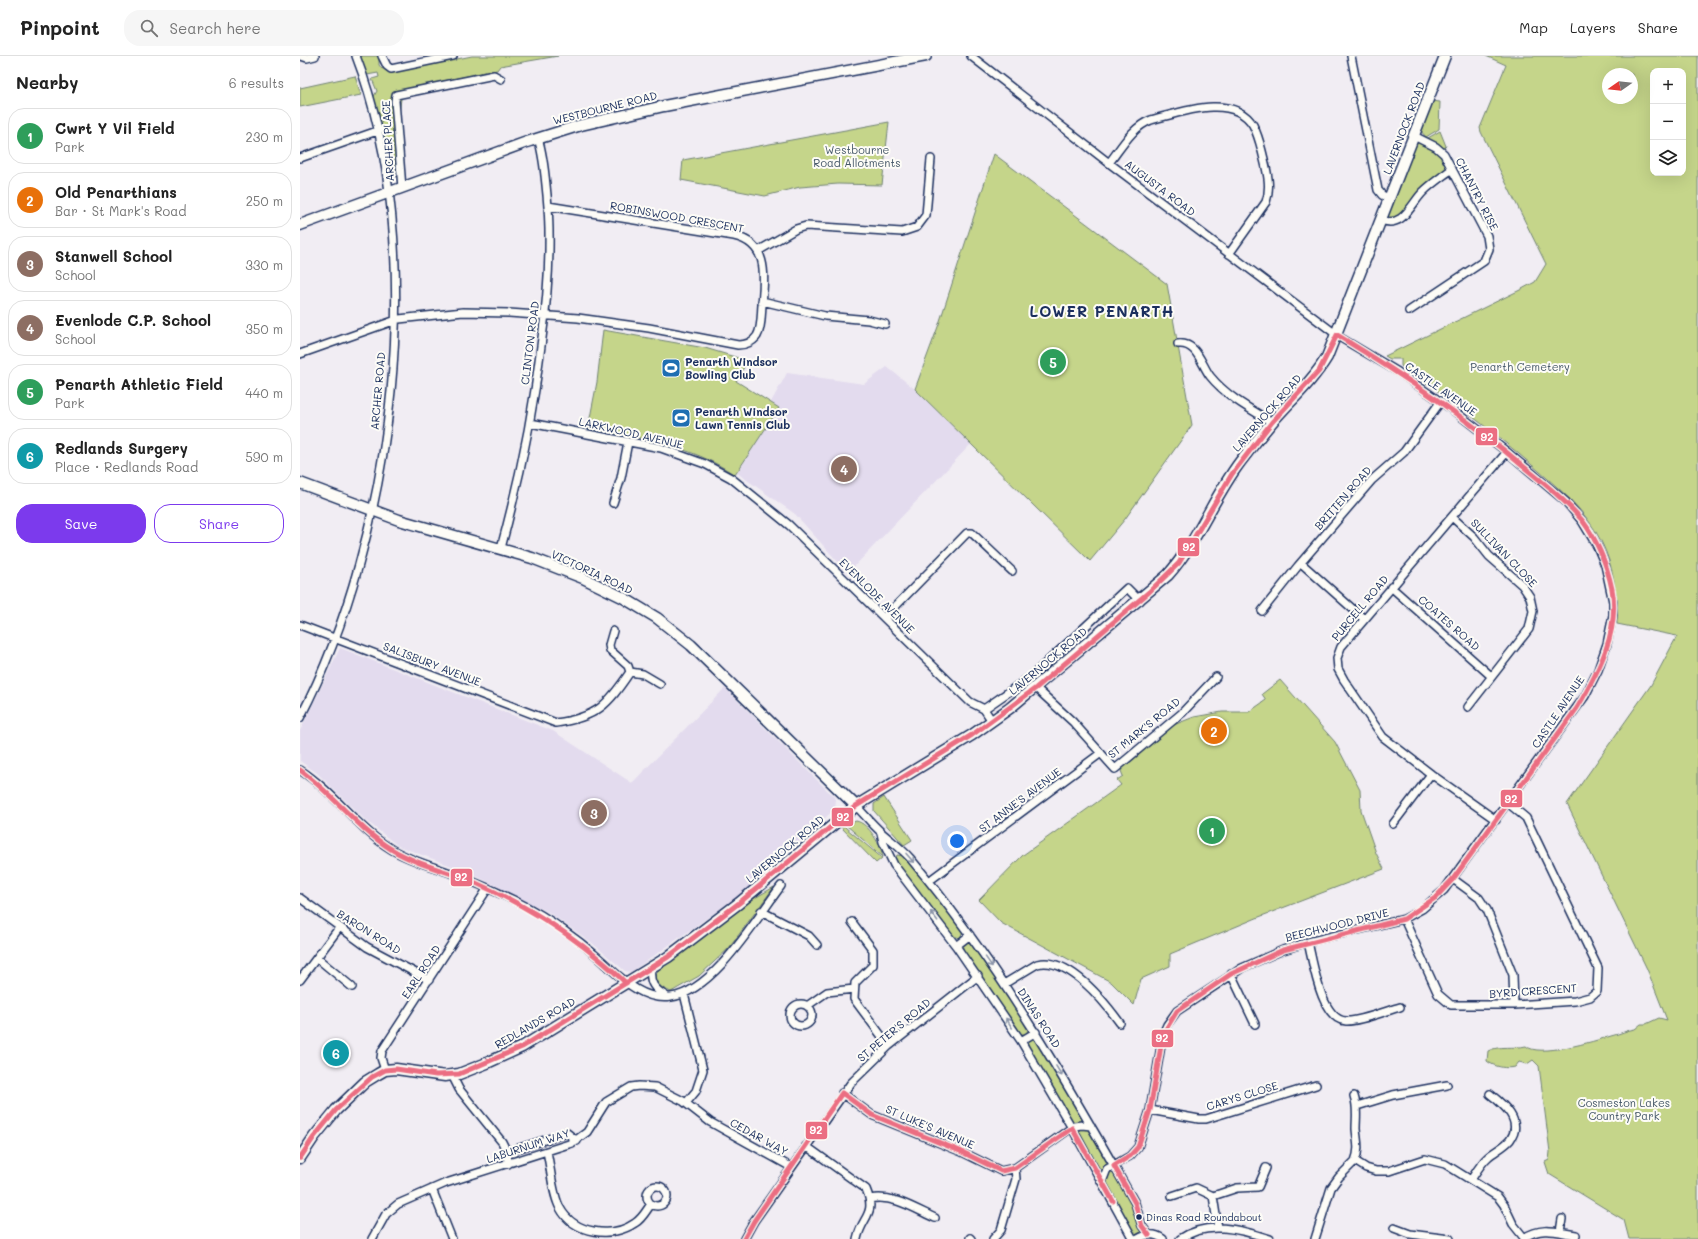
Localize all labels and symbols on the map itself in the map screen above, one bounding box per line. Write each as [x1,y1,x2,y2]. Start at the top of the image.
north arrow [1602,68,1638,104]
street label: LAVERNOCK ROAD [1379,79,1428,176]
street label: WESTBOURNE ROAD [551,87,659,128]
street label: ARCHER PLACE [378,100,397,182]
park label: Westbourne Road Allotments [813,142,901,170]
street label: CHANTRY RISE [1453,155,1502,233]
street label: AUGUSTA ROAD [1122,156,1199,219]
street label: ROBINSWOOD CRESCENT [609,197,745,236]
street label: CLINTON ROAD [517,300,542,386]
district label: LOWER PENARTH [1029,301,1175,321]
pin: 5 [1040,347,1066,377]
street label: ARCHER ROAD [367,351,388,431]
place label: Penarth Windsor Bowling Club [685,354,778,382]
sports icon: Penarth Windsor Bowling Club [660,357,682,379]
street label: CASTLE AVENUE [1402,358,1480,419]
park label: Penarth Cemetery [1470,359,1570,374]
street label: LAVERNOCK ROAD [1229,371,1304,455]
place label: Penarth Windsor Lawn Tennis Club [695,404,790,432]
sports icon: Penarth Windsor Lawn Tennis Club [670,407,692,429]
street label: LARKWOOD AVENUE [578,413,685,452]
line badge: 92 [1475,427,1498,446]
text: 92 [1481,429,1493,444]
pin: 4 [831,454,857,484]
street label: BRITTEN ROAD [1311,463,1374,533]
street label: SULLIVAN CLOSE [1468,515,1541,590]
line badge: 92 [1177,537,1200,557]
text: 92 [1183,539,1195,554]
street label: VICTORIA ROAD [549,546,635,597]
street label: EVENLODE AVENUE [836,555,918,637]
street label: PURCELL ROAD [1328,572,1391,644]
street label: COATES ROAD [1415,592,1483,654]
street label: LAVERNOCK ROAD [1005,623,1090,698]
street label: SALISBURY AVENUE [381,638,483,689]
street label: CASTLE AVENUE [1528,672,1587,751]
street label: ST MARK'S ROAD [1104,694,1183,761]
pin: 2 [1201,716,1227,746]
street label: ST ANNE'S AVENUE [976,764,1064,835]
line badge: 92 [1500,789,1523,808]
text: 92 [1505,791,1517,806]
pin: 3 [581,798,607,828]
line badge: 92 [831,807,854,827]
text: 92 [837,809,849,824]
street label: LAVERNOCK ROAD [742,811,827,886]
pin: 1 [1199,816,1225,846]
your location [947,831,967,851]
one-way arrow [905,853,914,863]
line badge: 92 [450,868,473,887]
text: 92 [455,869,467,884]
street label: BEECHWOOD DRIVE [1284,904,1390,945]
street label: BARON ROAD [334,906,404,957]
one-way arrow [930,911,938,922]
street label: EARL ROAD [398,942,444,1001]
one-way arrow [985,956,993,967]
street label: BYRD CRESCENT [1489,980,1577,1001]
street label: DINAS ROAD [1014,985,1064,1051]
street label: REDLANDS ROAD [492,993,578,1052]
street label: ST PETER'S ROAD [854,994,934,1065]
one-way arrow [1004,1017,1012,1029]
line badge: 92 [1151,1029,1174,1048]
text: 92 [1156,1030,1168,1045]
pin: 6 [323,1038,349,1068]
one-way arrow [1056,1065,1064,1077]
street label: CARYS CLOSE [1204,1077,1280,1114]
park label: Cosmeston Lakes Country Park [1578,1095,1670,1123]
street label: ST LUKE'S AVENUE [883,1101,977,1152]
street label: CEDAR WAY [727,1114,791,1159]
line badge: 92 [805,1121,828,1140]
text: 92 [810,1122,822,1137]
street label: LABURNUM WAY [484,1125,571,1166]
place label: Dinas Road Roundabout [1146,1210,1262,1224]
marker: Dinas Road Roundabout [1134,1212,1144,1222]

